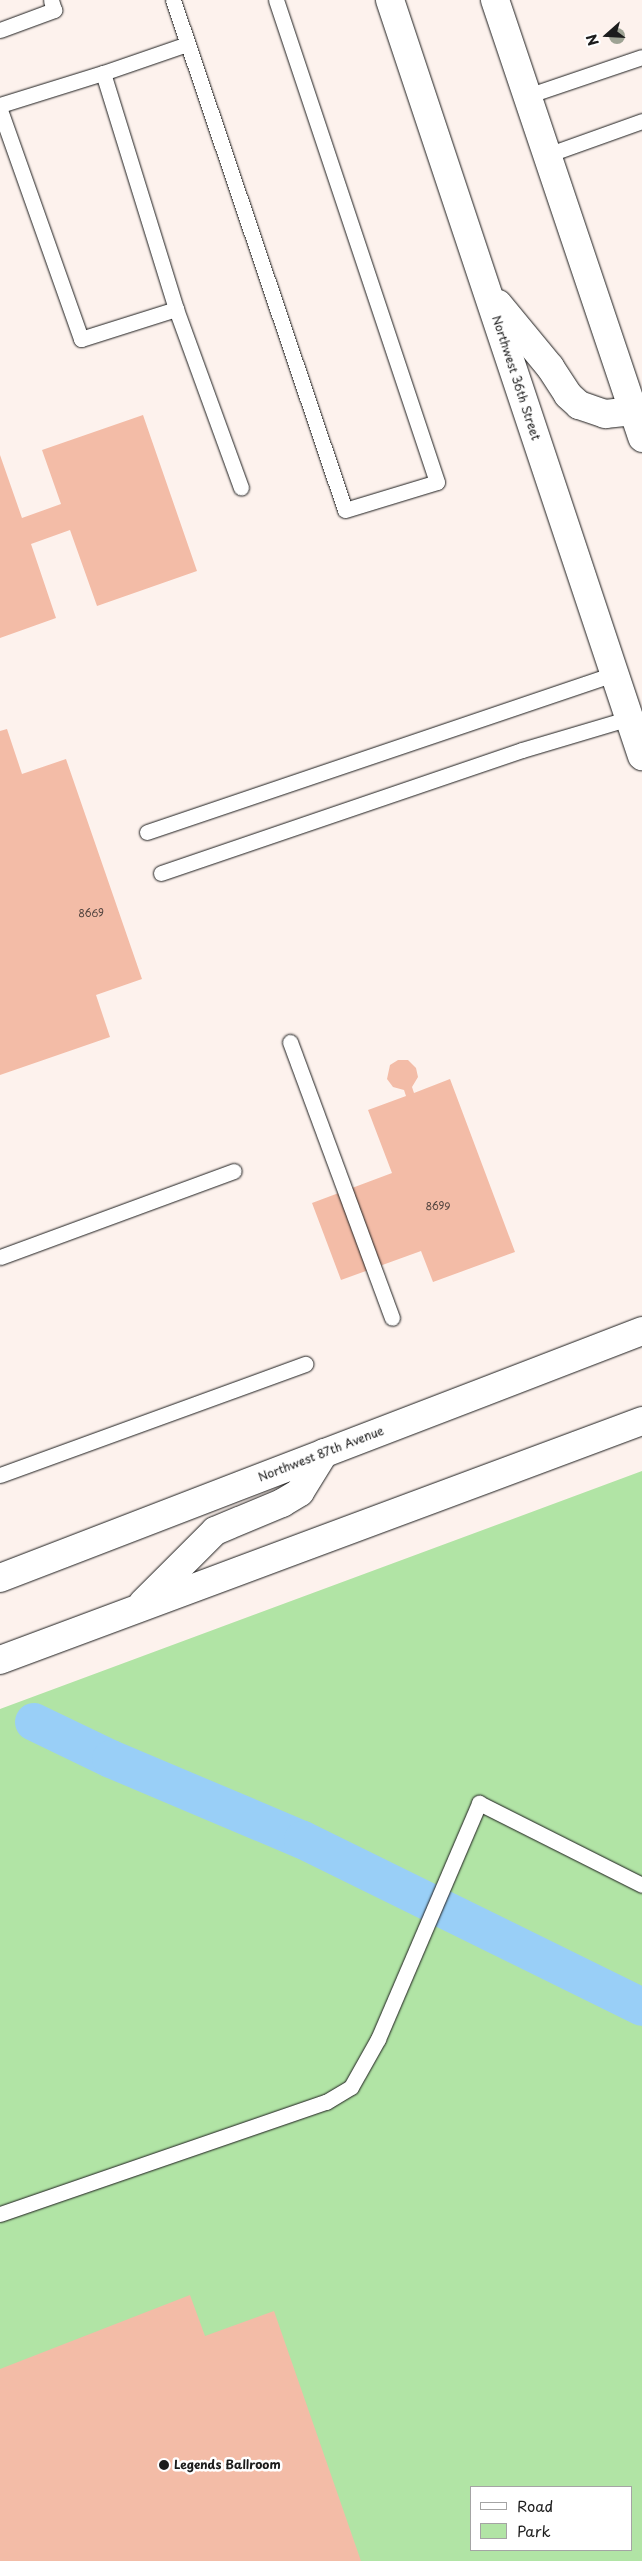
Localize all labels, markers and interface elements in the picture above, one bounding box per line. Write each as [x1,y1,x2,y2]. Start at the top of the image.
north arrow [582,10,632,60]
text: N [581,31,604,49]
street label: Northwest 36th Street [489,313,543,443]
house number: 8669 [78,907,104,919]
house number: 8699 [425,1200,451,1212]
street label: Northwest 87th Avenue [256,1423,386,1485]
place label: Legends Ballroom [174,2458,280,2472]
marker: Legends Ballroom [158,2459,170,2471]
legend [470,2486,632,2551]
text: Road [517,2494,553,2517]
text: Park [517,2519,551,2542]

